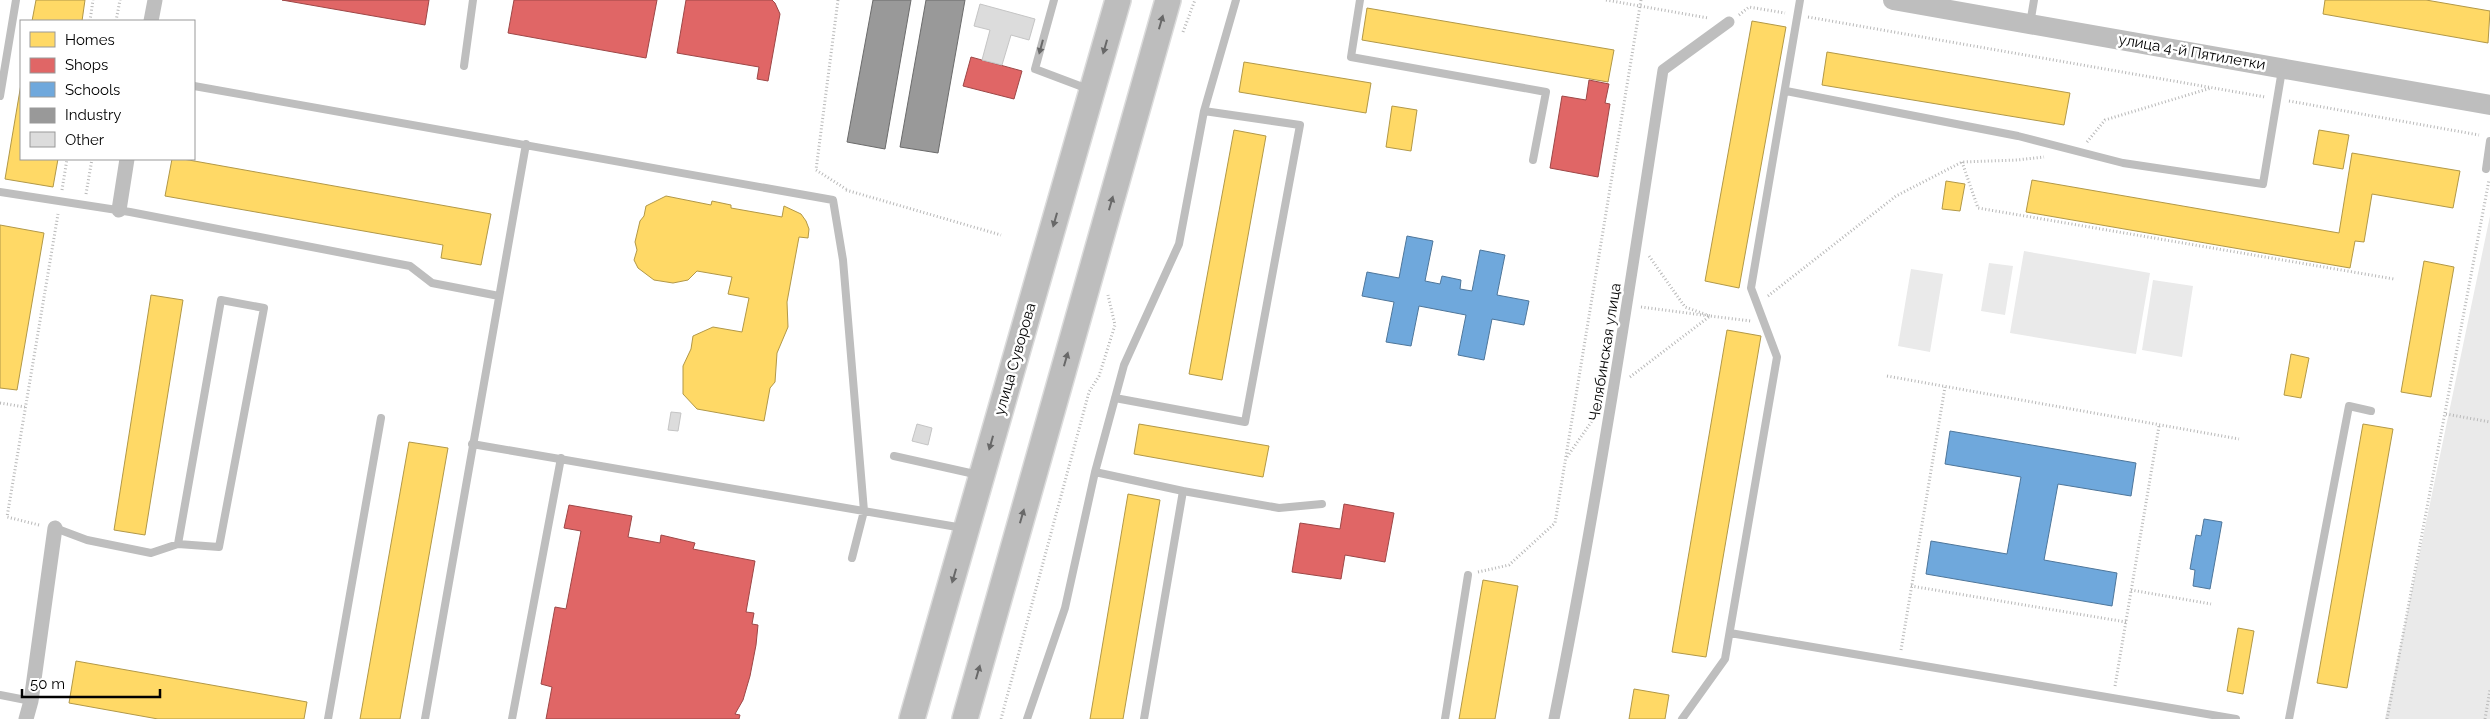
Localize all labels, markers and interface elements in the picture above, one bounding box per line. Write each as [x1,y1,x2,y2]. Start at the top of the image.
one-way arrow [1158,14,1166,29]
legend [20,20,195,160]
street label: улица 4-й Пятилетки [2117,30,2267,74]
text: Homes [65,31,115,49]
one-way arrow [1101,39,1109,55]
one-way arrow [1037,40,1045,55]
text: Shops [65,56,108,74]
text: Schools [65,81,120,99]
text: Industry [65,106,121,124]
text: Other [65,131,105,149]
one-way arrow [1107,195,1115,210]
one-way arrow [1051,213,1059,228]
street label: Челябинская улица [1585,282,1625,422]
street label: улица Суворова [990,301,1040,417]
one-way arrow [1063,352,1071,367]
one-way arrow [986,436,994,451]
one-way arrow [1019,508,1027,523]
one-way arrow [949,568,957,583]
one-way arrow [975,664,983,679]
scale bar [22,666,160,698]
text: 50 m [30,675,65,693]

